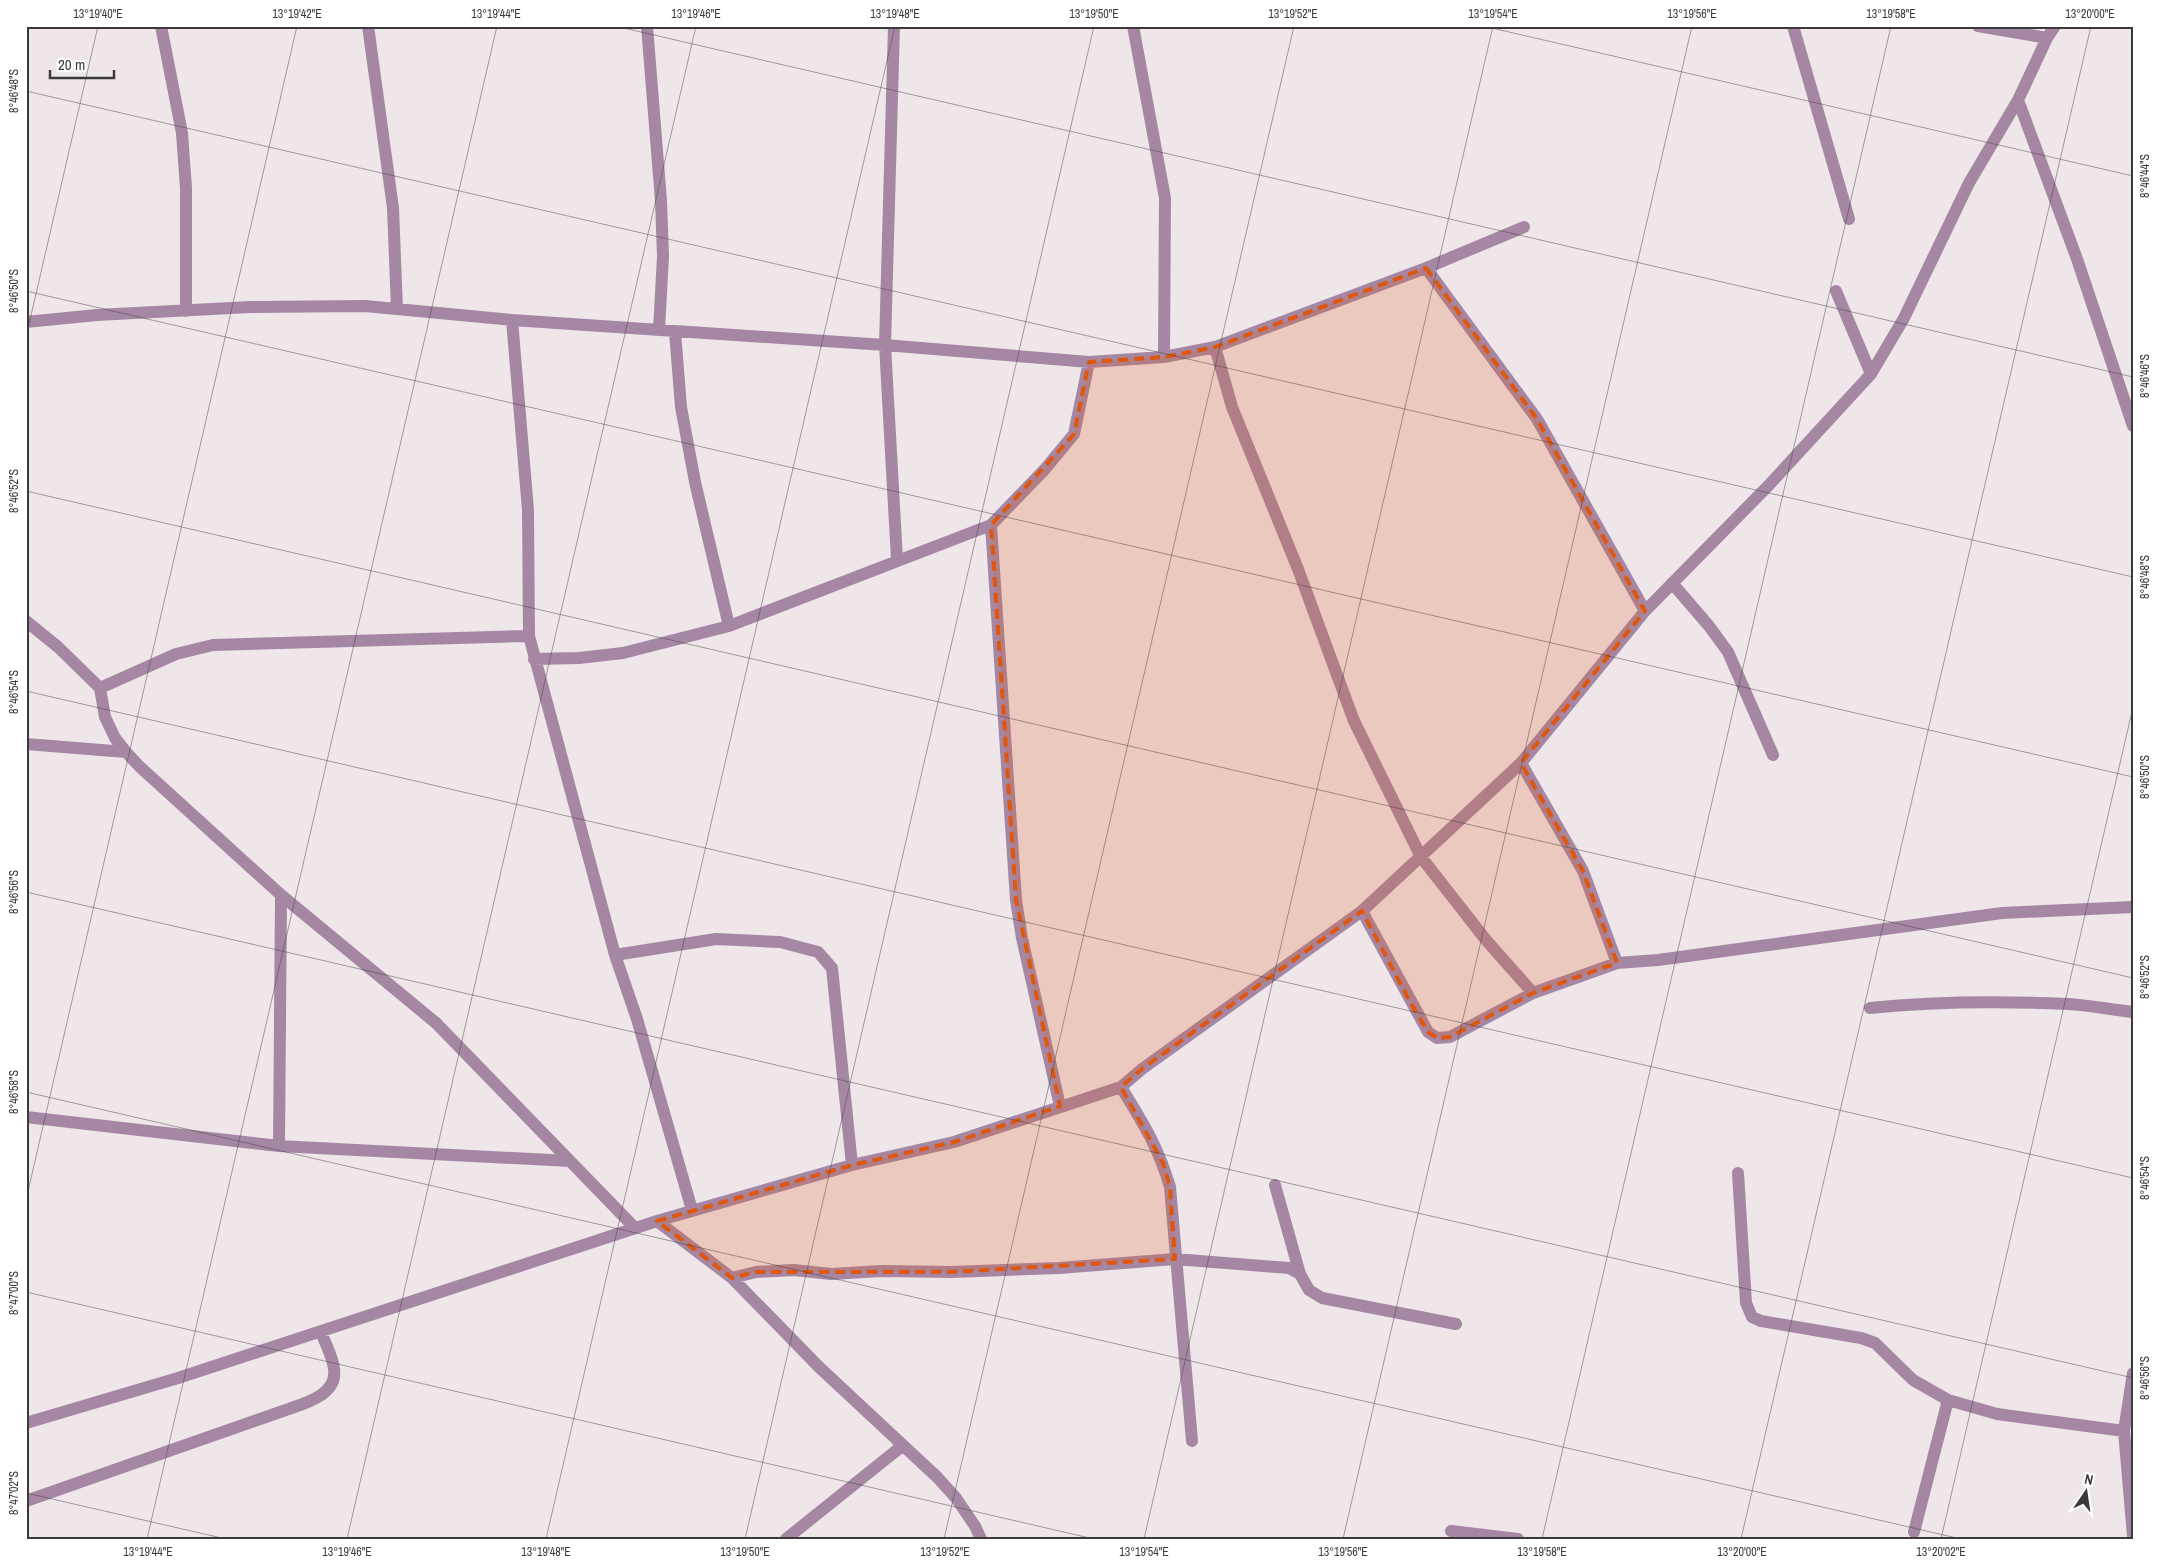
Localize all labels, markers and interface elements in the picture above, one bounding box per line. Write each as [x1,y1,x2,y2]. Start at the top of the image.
text: 13°19'40"E [73,6,123,22]
text: 13°19'42"E [272,6,322,22]
text: 13°19'44"E [471,6,521,22]
text: 13°19'46"E [671,6,721,22]
text: 13°19'48"E [870,6,920,22]
text: 13°19'50"E [1069,6,1119,22]
text: 13°19'52"E [1268,6,1318,22]
text: 13°19'54"E [1468,6,1518,22]
text: 13°19'56"E [1667,6,1717,22]
text: 13°19'58"E [1866,6,1916,22]
text: 13°20'00"E [2065,6,2115,22]
scale bar [50,48,114,80]
text: 20 m [58,54,85,75]
text: 8°46'48"S [6,69,22,113]
text: 8°46'44"S [2137,154,2153,198]
text: 8°46'50"S [6,269,22,313]
text: 8°46'46"S [2137,354,2153,398]
text: 8°46'52"S [6,469,22,513]
text: 8°46'48"S [2137,555,2153,599]
text: 8°46'54"S [6,670,22,714]
text: 8°46'50"S [2137,755,2153,799]
text: 8°46'56"S [6,870,22,914]
text: 8°46'52"S [2137,955,2153,999]
text: 8°46'58"S [6,1070,22,1114]
text: 8°46'54"S [2137,1156,2153,1200]
text: 8°47'00"S [6,1271,22,1315]
text: 8°46'56"S [2137,1356,2153,1400]
north arrow [2062,1468,2112,1518]
text: N [2083,1470,2095,1489]
text: 8°47'02"S [6,1471,22,1515]
text: 13°19'44"E [123,1544,173,1560]
text: 13°19'46"E [322,1544,372,1560]
text: 13°19'48"E [521,1544,571,1560]
text: 13°19'50"E [720,1544,770,1560]
text: 13°19'52"E [920,1544,970,1560]
text: 13°19'54"E [1119,1544,1169,1560]
text: 13°19'56"E [1318,1544,1368,1560]
text: 13°19'58"E [1517,1544,1567,1560]
text: 13°20'00"E [1717,1544,1767,1560]
text: 13°20'02"E [1916,1544,1966,1560]

